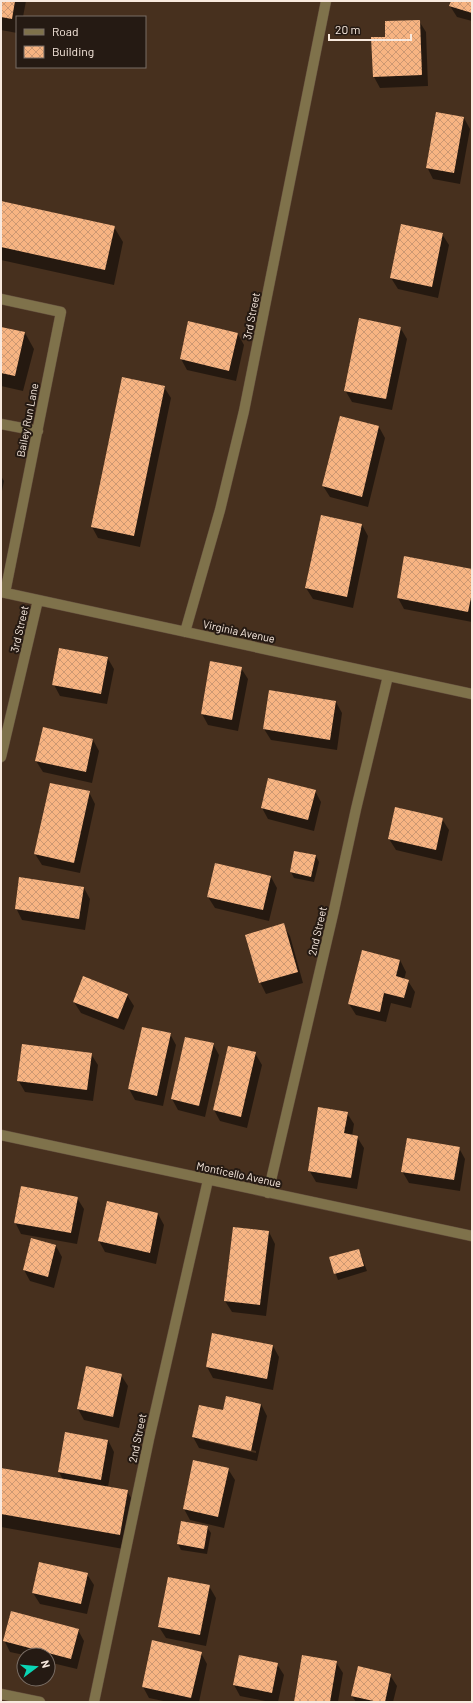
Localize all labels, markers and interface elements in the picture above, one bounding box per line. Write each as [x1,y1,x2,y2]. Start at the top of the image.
legend [16,16,146,68]
scale bar [329,16,411,42]
text: 20 m [335,22,361,36]
text: Road [52,24,79,38]
text: Building [52,44,94,58]
street label: 3rd Street [240,291,262,341]
street label: Bailey Run Lane [13,382,41,458]
street label: 3rd Street [7,604,31,654]
street label: Virginia Avenue [202,617,276,645]
street label: 2nd Street [305,905,329,957]
street label: Monticello Avenue [195,1159,283,1189]
street label: 2nd Street [125,1412,149,1464]
north arrow [16,1647,56,1687]
text: N [39,1659,53,1669]

